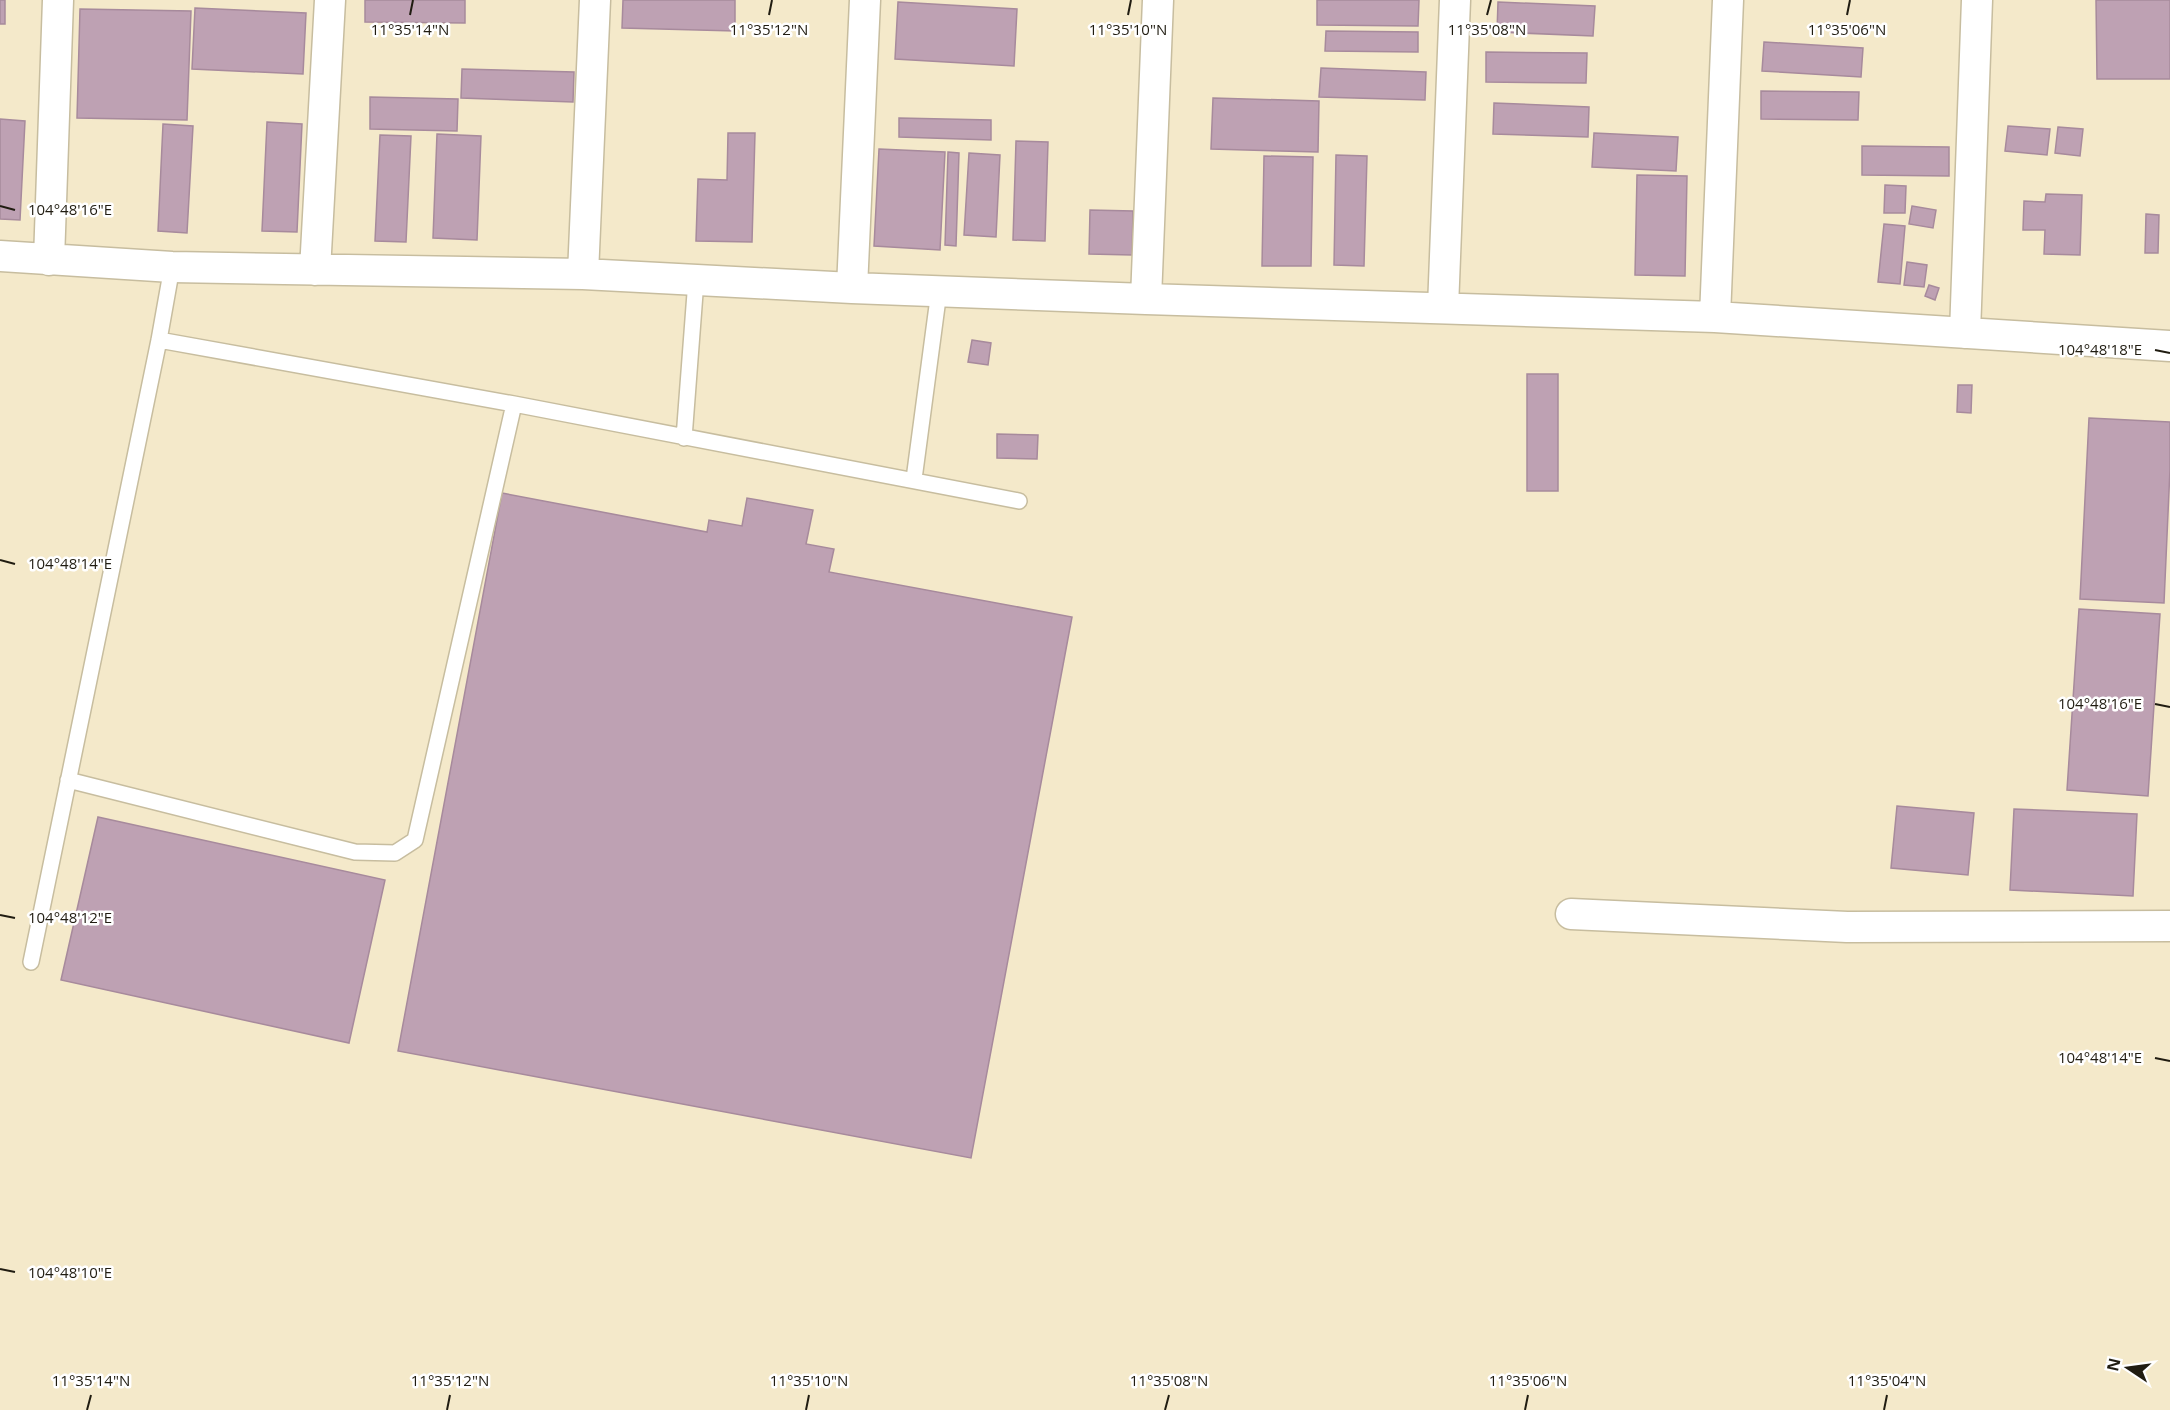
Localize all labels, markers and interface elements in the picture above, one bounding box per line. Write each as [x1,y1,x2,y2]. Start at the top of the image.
text: 11°35'14"N [371,19,449,39]
text: 11°35'12"N [730,19,808,39]
text: 11°35'10"N [1089,19,1167,39]
text: 11°35'08"N [1448,19,1526,39]
text: 11°35'06"N [1808,19,1886,39]
text: 104°48'16"E [28,199,112,219]
text: 104°48'18"E [2058,339,2142,359]
text: 104°48'14"E [28,553,112,573]
text: 104°48'16"E [2058,693,2142,713]
text: 104°48'12"E [28,907,112,927]
text: 104°48'14"E [2058,1047,2142,1067]
text: 104°48'10"E [28,1262,112,1282]
north arrow [2098,1338,2158,1398]
text: N [2101,1356,2126,1373]
text: 11°35'14"N [52,1370,130,1390]
text: 11°35'12"N [411,1370,489,1390]
text: 11°35'10"N [770,1370,848,1390]
text: 11°35'08"N [1130,1370,1208,1390]
text: 11°35'06"N [1489,1370,1567,1390]
text: 11°35'04"N [1848,1370,1926,1390]

